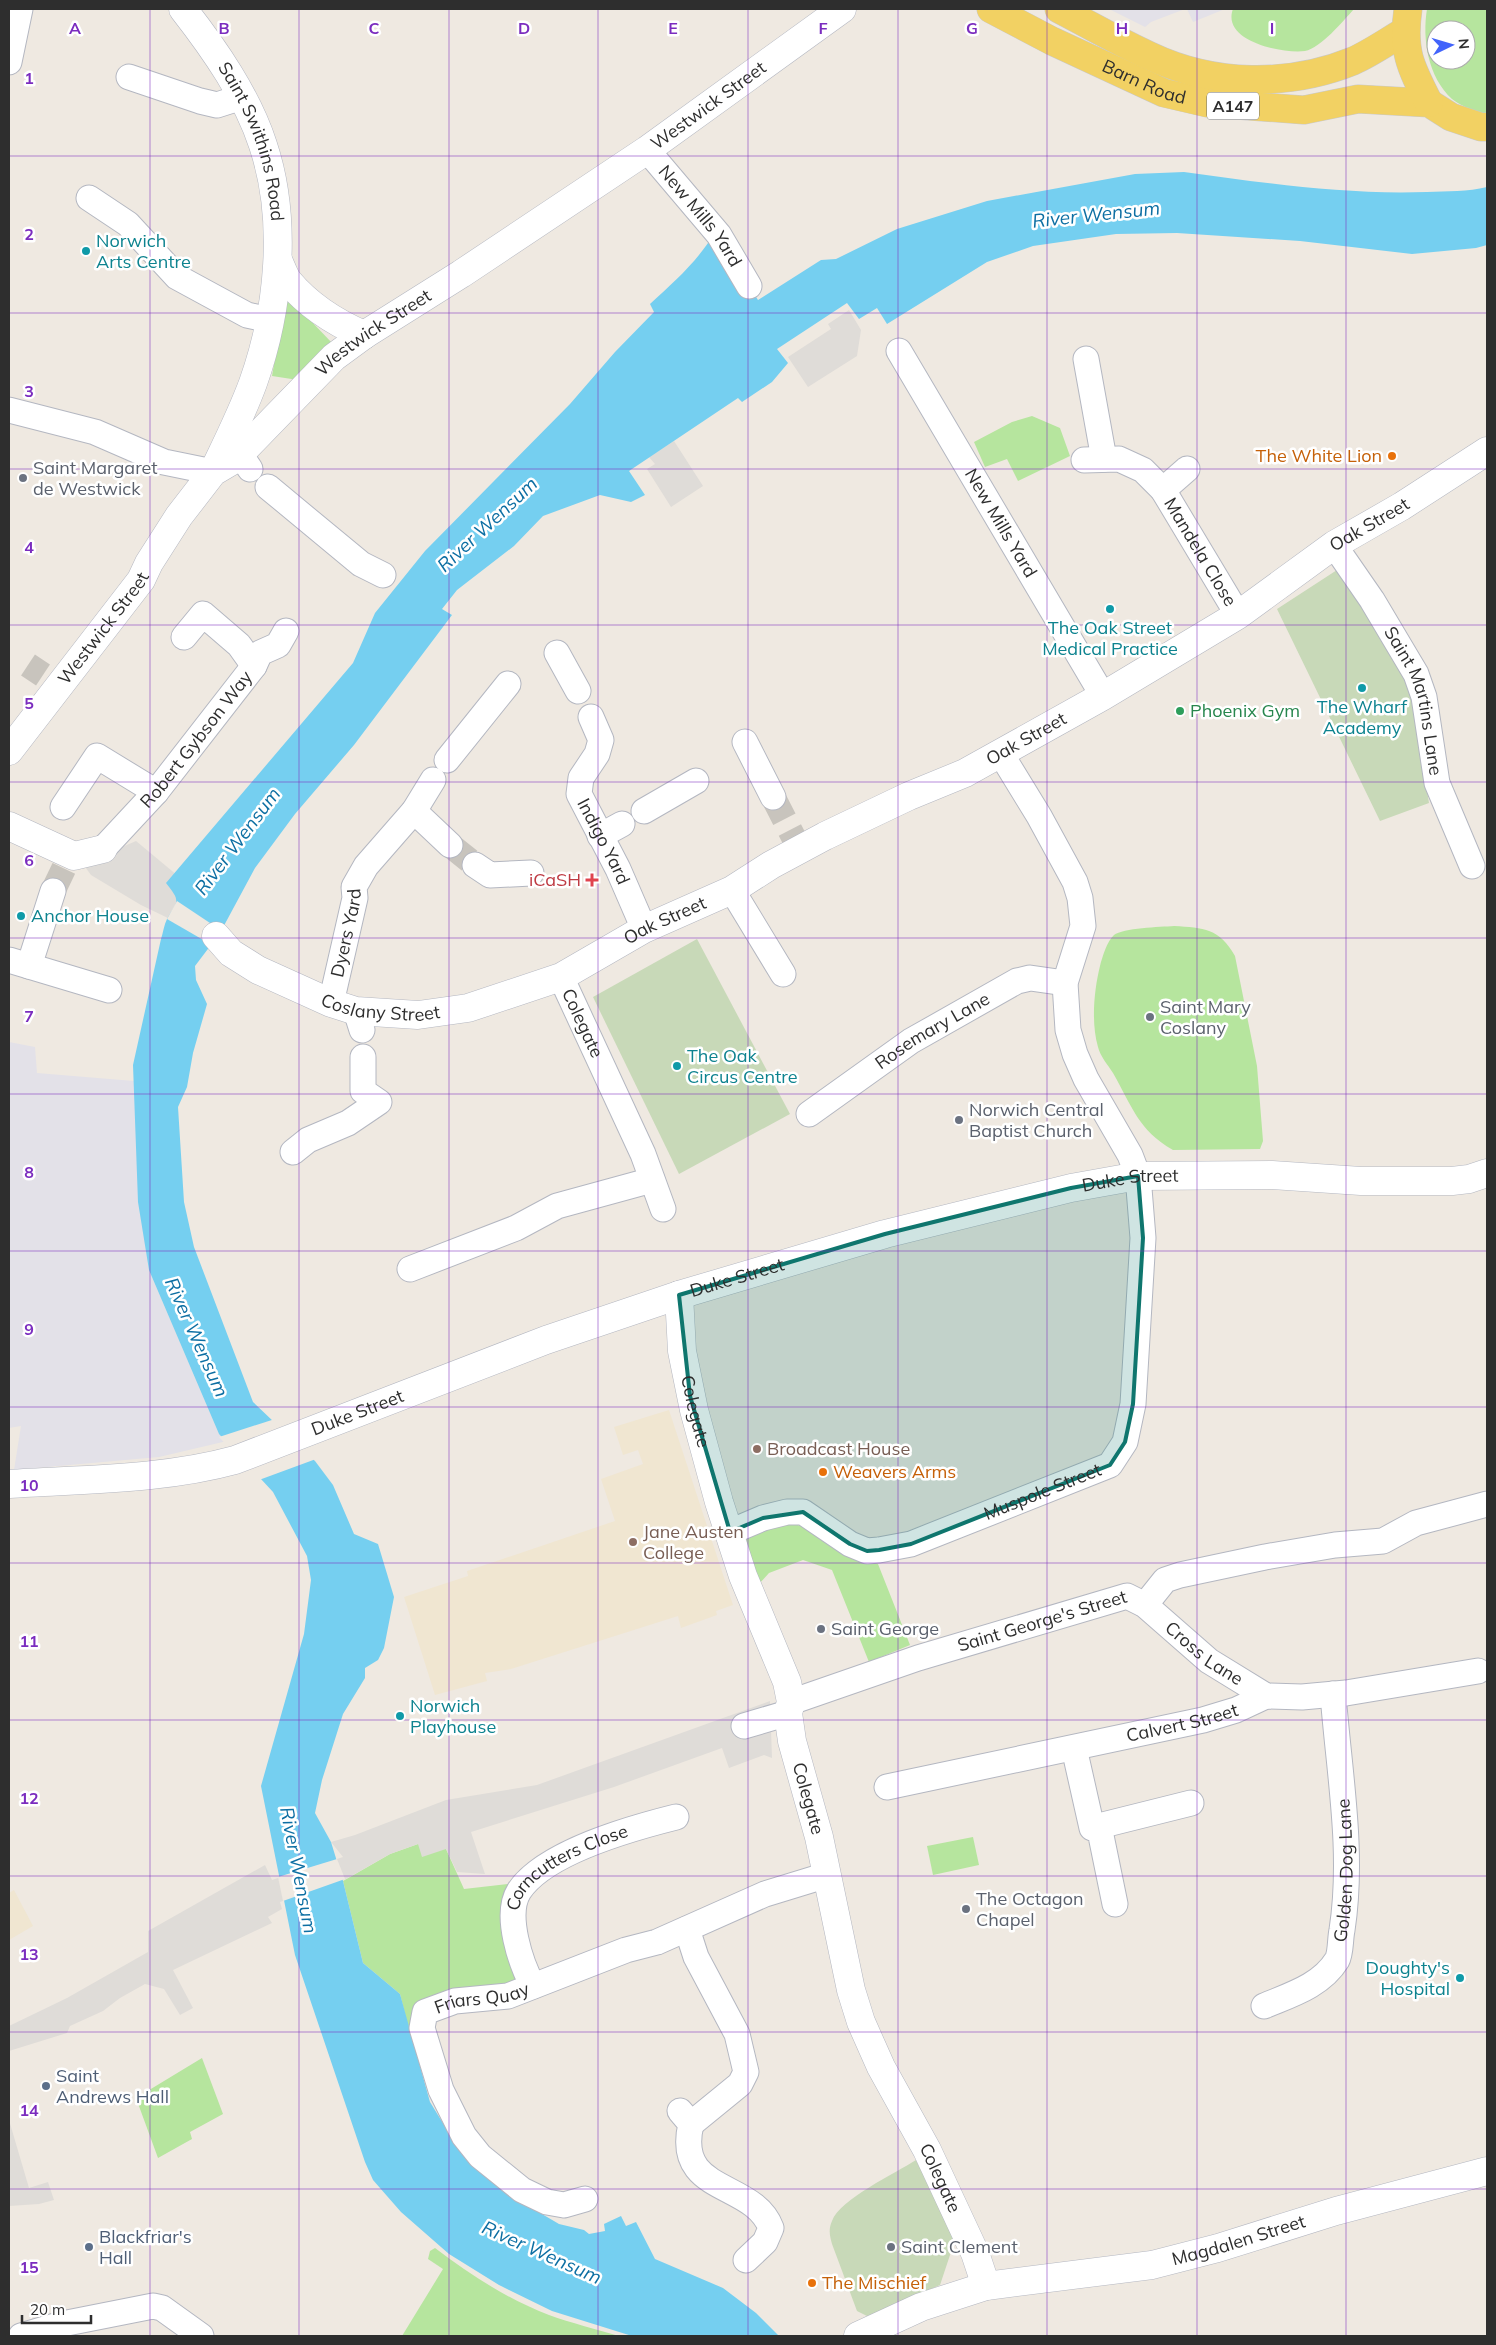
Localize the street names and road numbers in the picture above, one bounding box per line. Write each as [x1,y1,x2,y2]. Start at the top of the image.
street label: Barn Road [1099,54,1188,109]
street label: Westwick Street [646,56,770,155]
street label: Saint Swithins Road [213,57,289,222]
road number: A147 [1207,92,1259,120]
street label: New Mills Yard [654,160,747,271]
street label: Westwick Street [310,284,435,381]
street label: New Mills Yard [960,464,1042,582]
street label: Oak Street [1325,492,1414,556]
street label: Mandela Close [1159,493,1242,610]
street label: Westwick Street [52,568,154,689]
street label: Saint Martins Lane [1379,622,1448,777]
street label: Robert Gybson Way [135,666,257,813]
street label: Oak Street [982,707,1070,770]
street label: Indigo Yard [572,794,635,888]
street label: Dyers Yard [325,888,366,979]
street label: Oak Street [619,891,710,949]
street label: Colegate [557,985,609,1061]
street label: Rosemary Lane [870,987,994,1074]
street label: Coslany Street [317,988,442,1026]
street label: Duke Street [1080,1164,1179,1197]
street label: Duke Street [687,1253,787,1302]
street label: Colegate [676,1373,716,1450]
street label: Duke Street [308,1384,407,1441]
street label: Muspole Street [980,1458,1104,1525]
street label: Saint George's Street [955,1585,1130,1657]
street label: Cross Lane [1160,1616,1247,1690]
street label: Calvert Street [1124,1698,1241,1747]
street label: Colegate [788,1760,830,1837]
street label: Golden Dog Lane [1328,1798,1358,1943]
street label: Corncutters Close [501,1819,631,1912]
street label: Friars Quay [431,1977,533,2019]
street label: Colegate [915,2139,967,2216]
street label: Magdalen Street [1169,2209,1308,2270]

